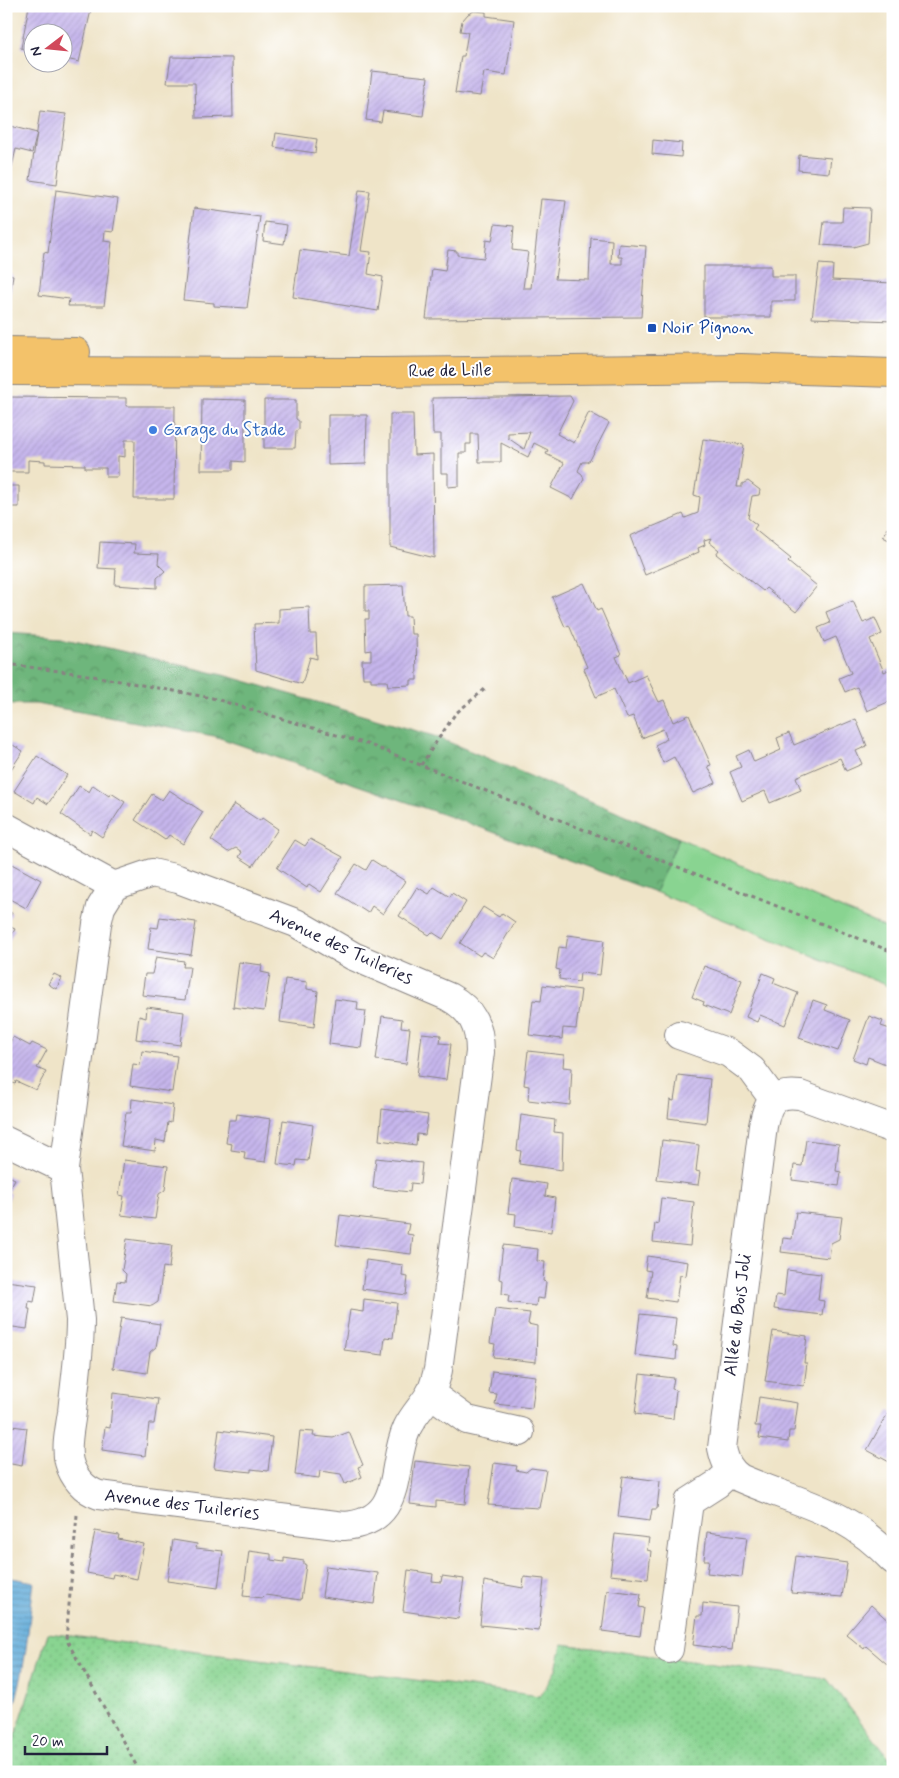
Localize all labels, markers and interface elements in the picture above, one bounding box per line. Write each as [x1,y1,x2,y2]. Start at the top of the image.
north arrow [22,22,72,72]
text: N [27,44,46,58]
place label: Noir Pignon [662,316,753,340]
marker: Noir Pignon [646,322,658,334]
street label: Rue de Lille [408,358,492,384]
place label: Garage du Stade [163,418,286,443]
marker: Garage du Stade [147,424,159,436]
street label: Avenue des Tuileries [265,903,417,991]
street label: Allée du Bois Joli [719,1252,757,1378]
street label: Avenue des Tuileries [103,1484,261,1526]
scale bar [25,1723,108,1755]
text: 20 m [32,1732,64,1752]

